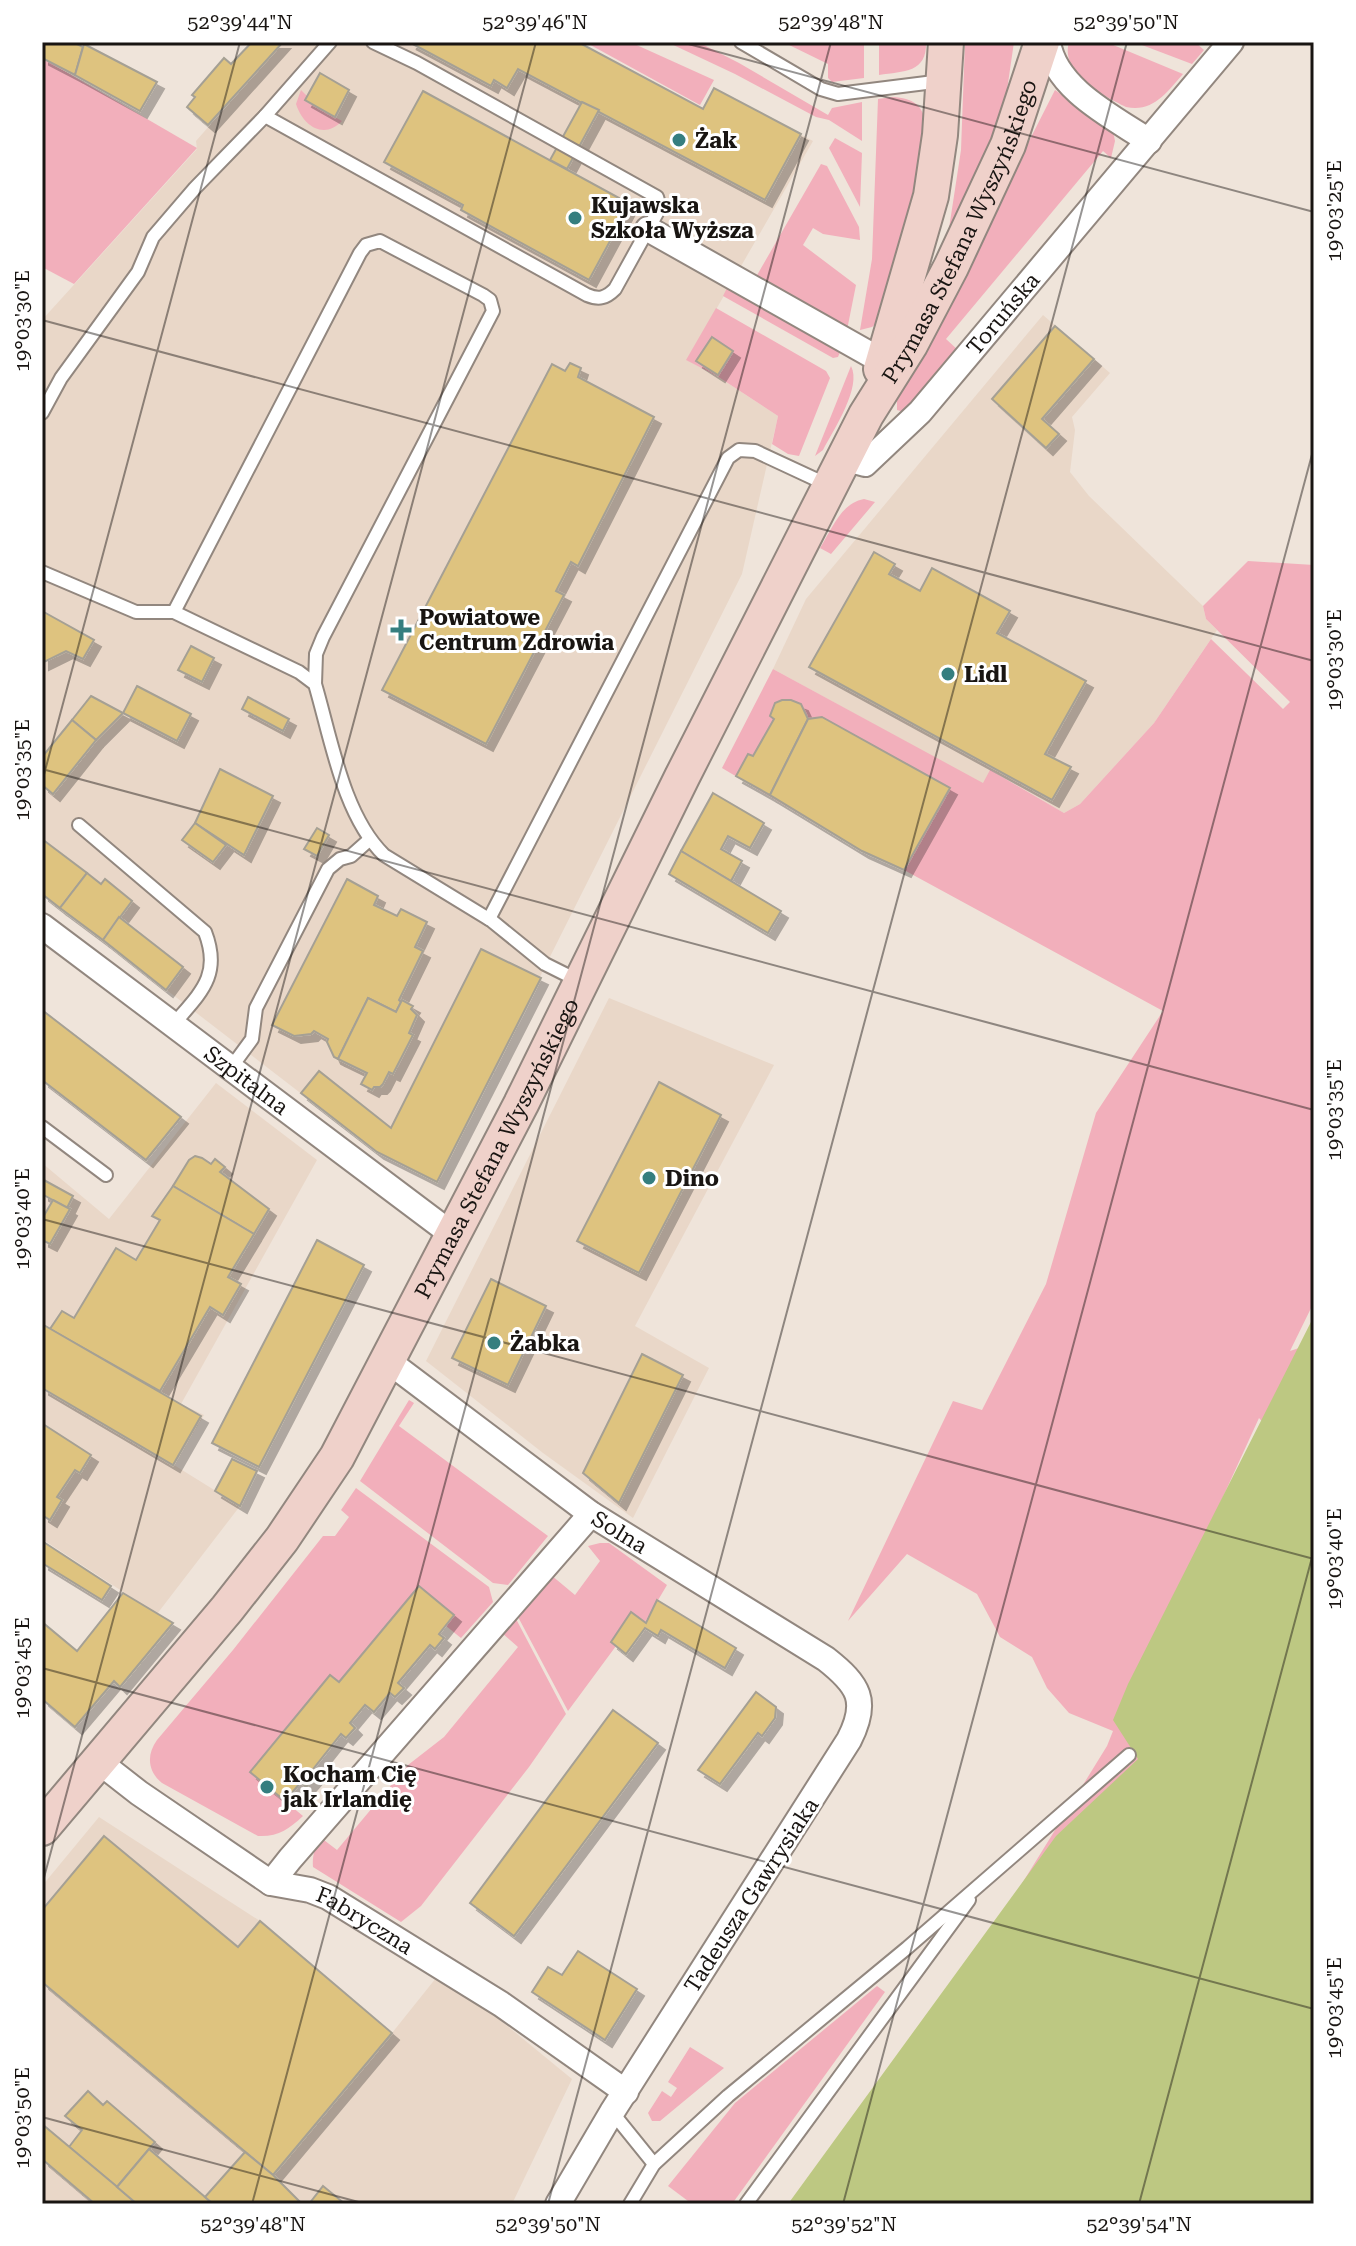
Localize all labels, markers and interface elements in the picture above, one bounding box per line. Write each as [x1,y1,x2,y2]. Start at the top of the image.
text: 52°39'44"N [187,10,293,34]
text: 52°39'46"N [482,10,588,34]
text: 52°39'48"N [778,10,884,34]
text: 52°39'50"N [1073,10,1179,34]
street label: Prymasa Stefana Wyszyńskiego [877,76,1042,388]
place label: Żak [695,127,737,153]
marker: Żak [670,131,688,149]
text: 19°03'25"E [1322,160,1346,262]
place label: Kujawska Szkoła Wyższa [591,193,754,243]
marker: Kujawska Szkoła Wyższa [566,209,584,227]
street label: Toruńska [962,268,1045,360]
text: 19°03'30"E [10,270,34,372]
place label: Powiatowe Centrum Zdrowia [419,605,614,655]
text: 19°03'30"E [1322,609,1346,711]
marker: Powiatowe Centrum Zdrowia [390,619,412,641]
place label: Lidl [964,662,1007,687]
marker: Lidl [939,665,957,683]
text: 19°03'35"E [10,719,34,821]
street label: Prymasa Stefana Wyszyńskiego [410,994,584,1303]
street label: Szpitalna [199,1041,293,1120]
text: 19°03'35"E [1322,1059,1346,1161]
place label: Dino [665,1166,719,1191]
text: 19°03'40"E [10,1168,34,1270]
marker: Dino [640,1169,658,1187]
place label: Żabka [510,1330,580,1356]
marker: Żabka [485,1334,503,1352]
street label: Solna [587,1506,652,1559]
text: 19°03'40"E [1322,1508,1346,1610]
text: 19°03'45"E [10,1617,34,1719]
place label: Kocham Cię jak Irlandię [281,1762,417,1812]
marker: Kocham Cię jak Irlandię [258,1778,276,1796]
street label: Tadeusza Gawrysiaka [679,1793,824,1997]
street label: Fabryczna [313,1882,418,1960]
text: 19°03'45"E [1322,1957,1346,2059]
text: 19°03'50"E [10,2067,34,2169]
text: 52°39'48"N [200,2212,306,2236]
text: 52°39'50"N [495,2212,601,2236]
text: 52°39'52"N [791,2212,897,2236]
text: 52°39'54"N [1086,2212,1192,2236]

